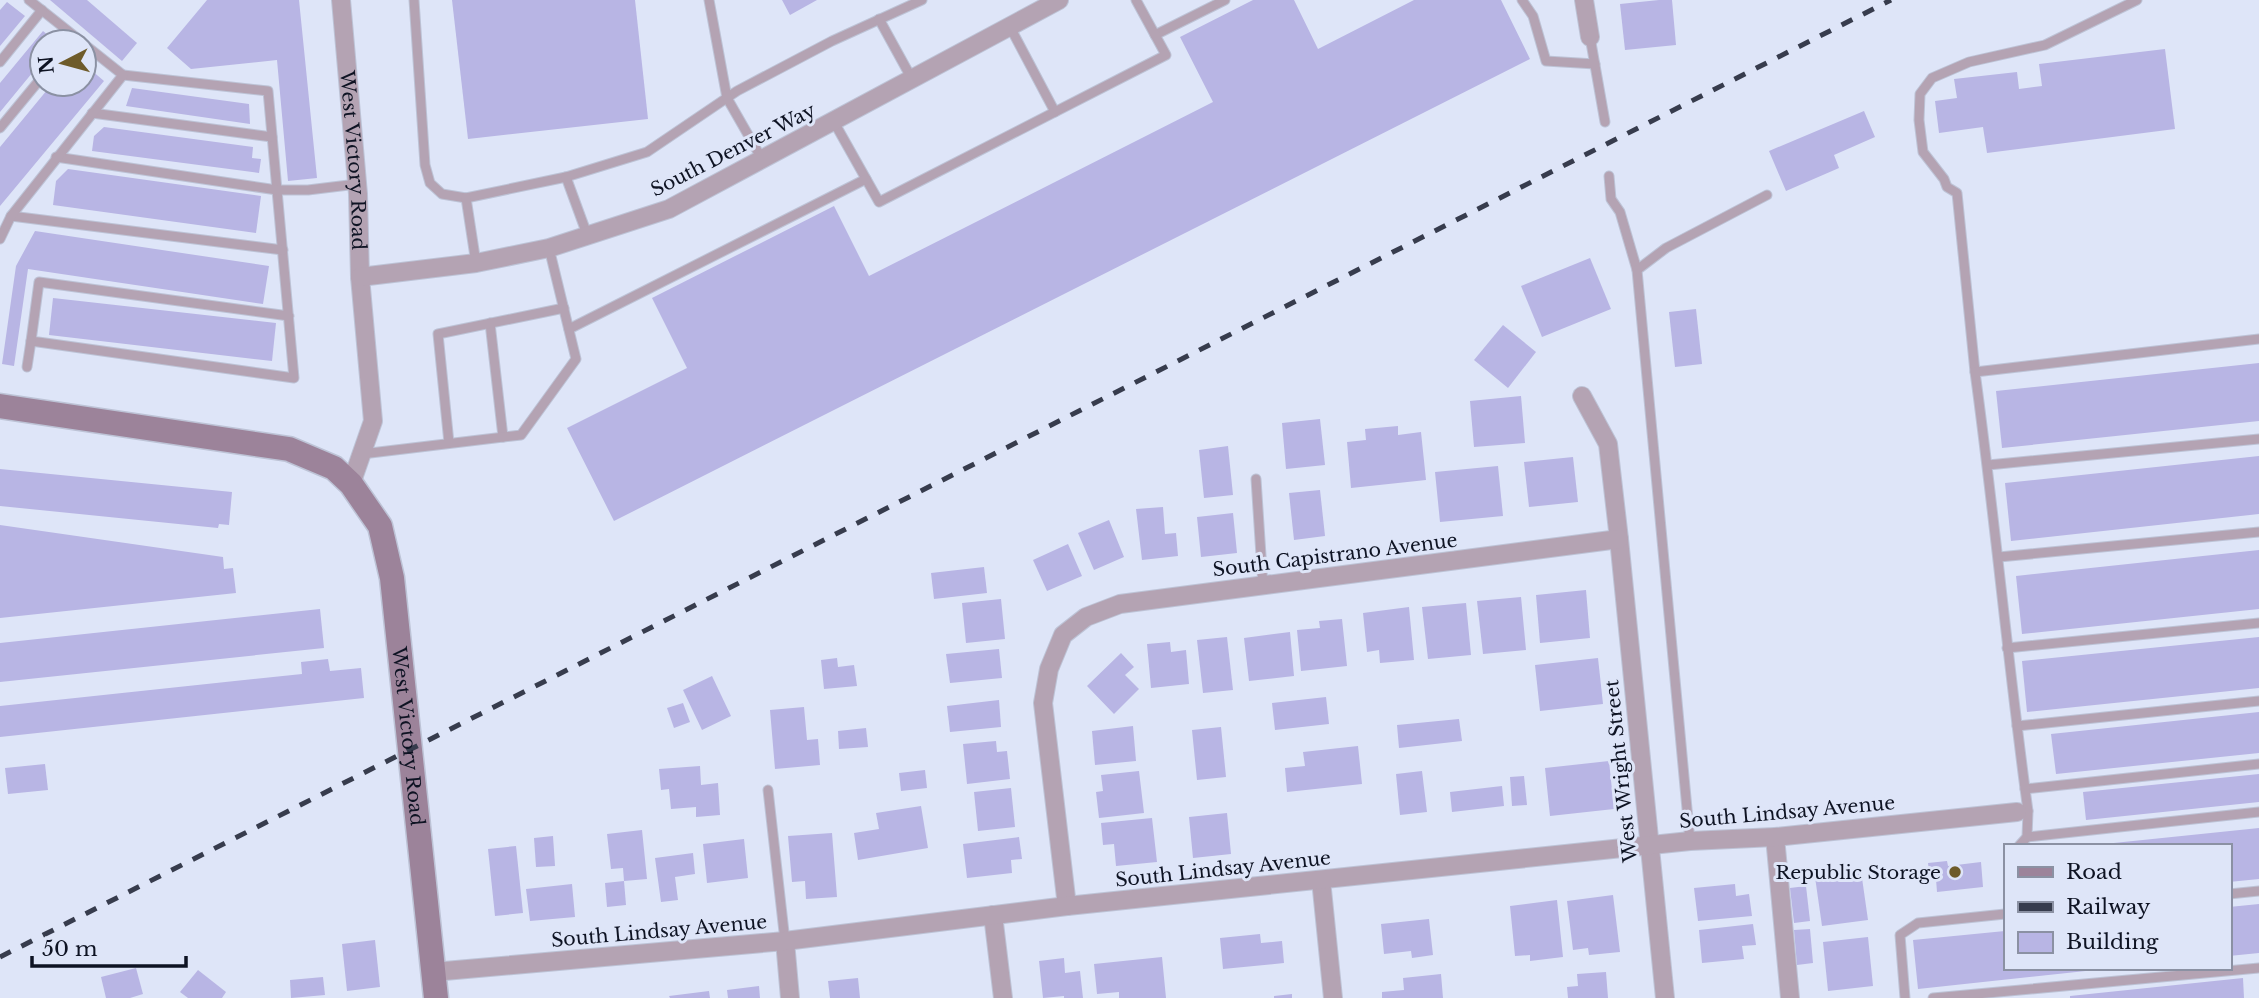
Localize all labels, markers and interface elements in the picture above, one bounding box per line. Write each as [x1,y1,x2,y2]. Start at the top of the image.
north arrow [28,28,98,98]
text: N [34,55,59,75]
street label: West Victory Road [336,69,371,251]
street label: South Denver Way [647,98,819,202]
street label: South Capistrano Avenue [1211,529,1459,581]
street label: West Victory Road [388,645,429,827]
street label: West Wright Street [1600,678,1642,864]
street label: South Lindsay Avenue [1678,791,1896,833]
legend [2004,844,2231,970]
street label: South Lindsay Avenue [1114,846,1332,892]
text: Road [2066,859,2122,885]
place label: Republic Storage [1775,861,1941,884]
marker: Republic Storage [1947,864,1963,880]
text: Railway [2066,894,2151,920]
street label: South Lindsay Avenue [550,910,768,952]
scale bar [32,925,186,969]
text: Building [2066,929,2159,955]
text: 50 m [42,936,98,962]

